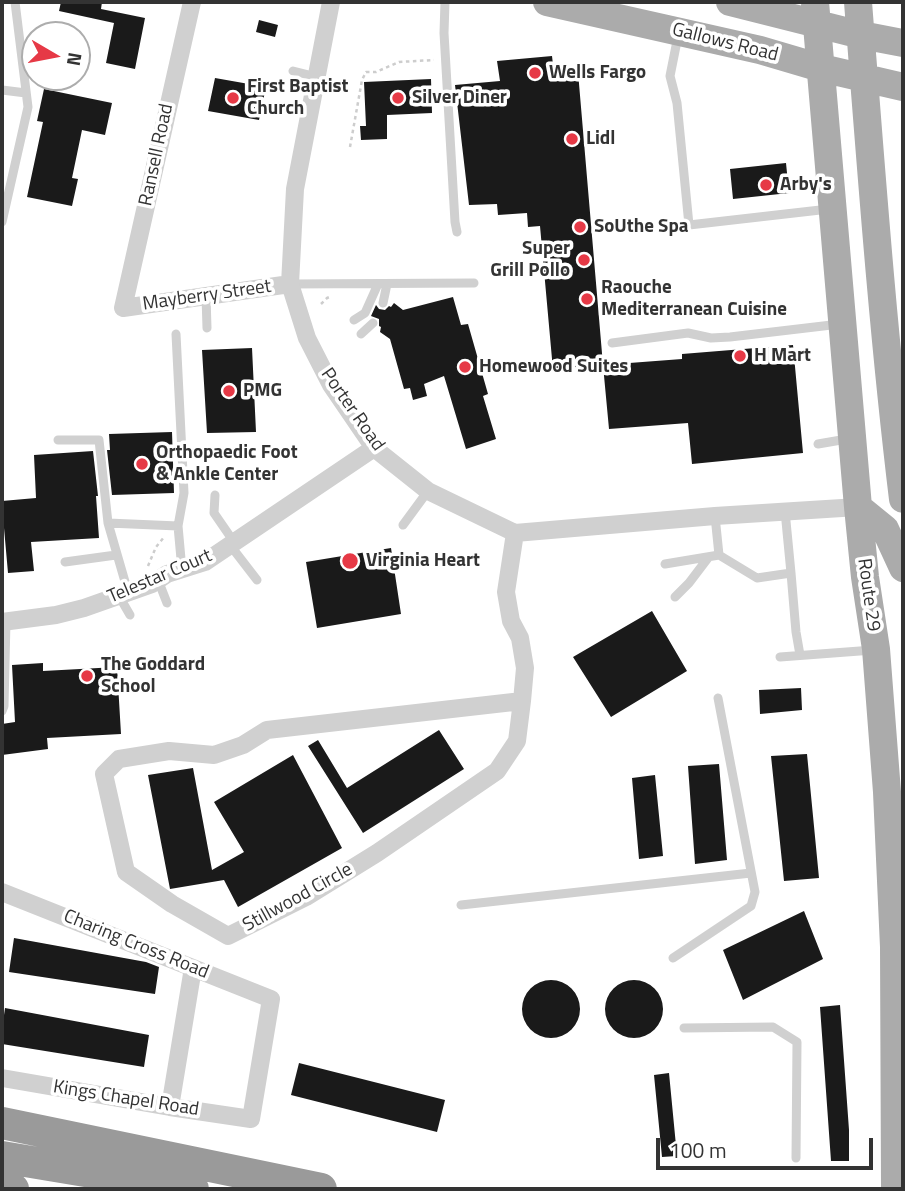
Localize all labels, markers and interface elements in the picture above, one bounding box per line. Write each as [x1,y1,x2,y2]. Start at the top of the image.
street label: Gallows Road [670,19,780,67]
north arrow [21,21,91,91]
text: N [60,50,91,68]
place label: Wells Fargo [549,62,646,84]
marker: Wells Fargo [527,65,543,81]
place label: First Baptist Church [247,76,348,120]
place label: Silver Diner [412,87,507,109]
marker: First Baptist Church [225,90,241,106]
marker: Silver Diner [390,90,406,106]
street label: Ransell Road [135,102,179,208]
place label: Lidl [586,128,615,150]
marker: Lidl [564,131,580,147]
place label: Arby's [780,174,832,196]
marker: Arby's [758,177,774,193]
place label: SoUthe Spa [594,216,688,238]
marker: SoUthe Spa [572,219,588,235]
place label: Super Grill Pollo [490,238,570,282]
marker: Super Grill Pollo [576,252,592,268]
street label: Mayberry Street [141,276,273,316]
place label: Raouche Mediterranean Cuisine [601,277,787,321]
marker: Raouche Mediterranean Cuisine [579,291,595,307]
place label: H Mart [754,345,811,367]
marker: H Mart [732,348,748,364]
place label: Homewood Suites [479,356,628,378]
marker: Homewood Suites [457,359,473,375]
street label: Porter Road [315,364,389,456]
place label: PMG [243,380,282,402]
marker: PMG [221,383,237,399]
place label: Orthopaedic Foot & Ankle Center [156,442,298,486]
marker: Orthopaedic Foot & Ankle Center [134,456,150,472]
street label: Telestar Court [104,545,216,609]
place label: Virginia Heart [366,550,480,572]
marker: Virginia Heart [340,551,360,571]
street label: Route 29 [852,557,884,633]
place label: The Goddard School [101,654,205,698]
marker: The Goddard School [79,668,95,684]
street label: Stillwood Circle [239,859,357,937]
street label: Charing Cross Road [60,905,212,985]
street label: Kings Chapel Road [51,1076,201,1122]
scale bar [660,1124,877,1168]
text: 100 m [669,1134,726,1166]

